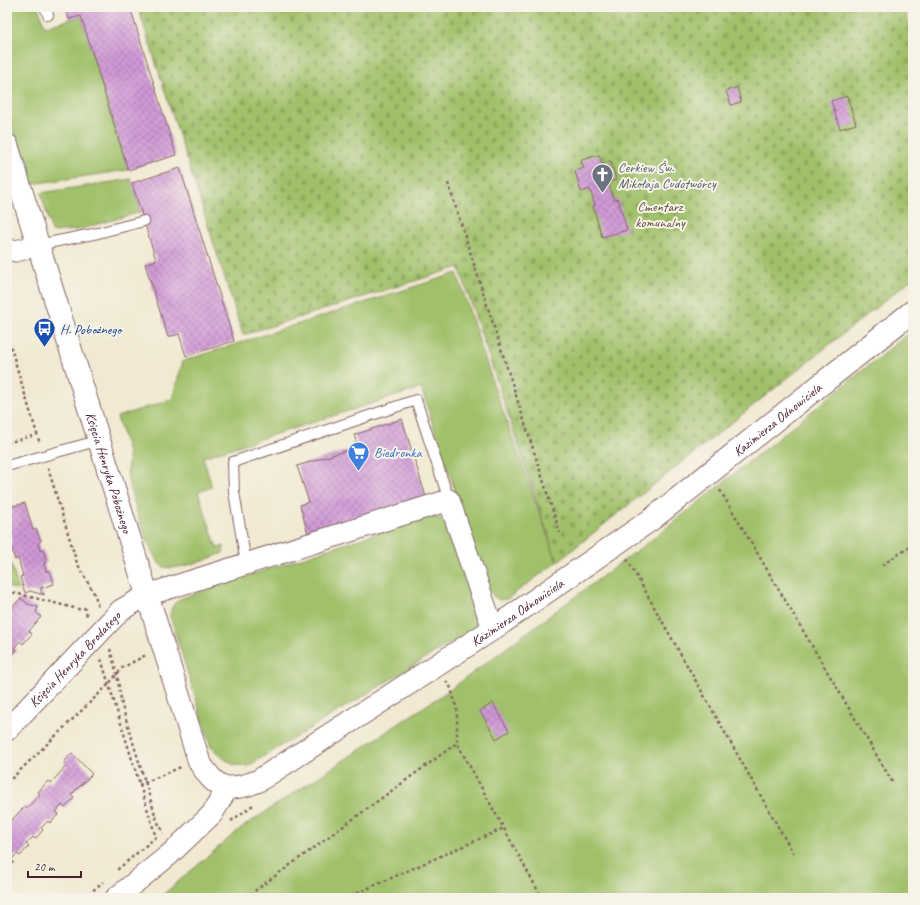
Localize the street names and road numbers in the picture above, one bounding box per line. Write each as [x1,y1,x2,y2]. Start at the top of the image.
street label: Kazimierza Odnowiciela [730,379,826,460]
street label: Księcia Henryka Pobożnego [82,410,136,537]
street label: Kazimierza Odnowiciela [468,574,567,650]
street label: Księcia Henryka Brodatego [25,606,126,711]

